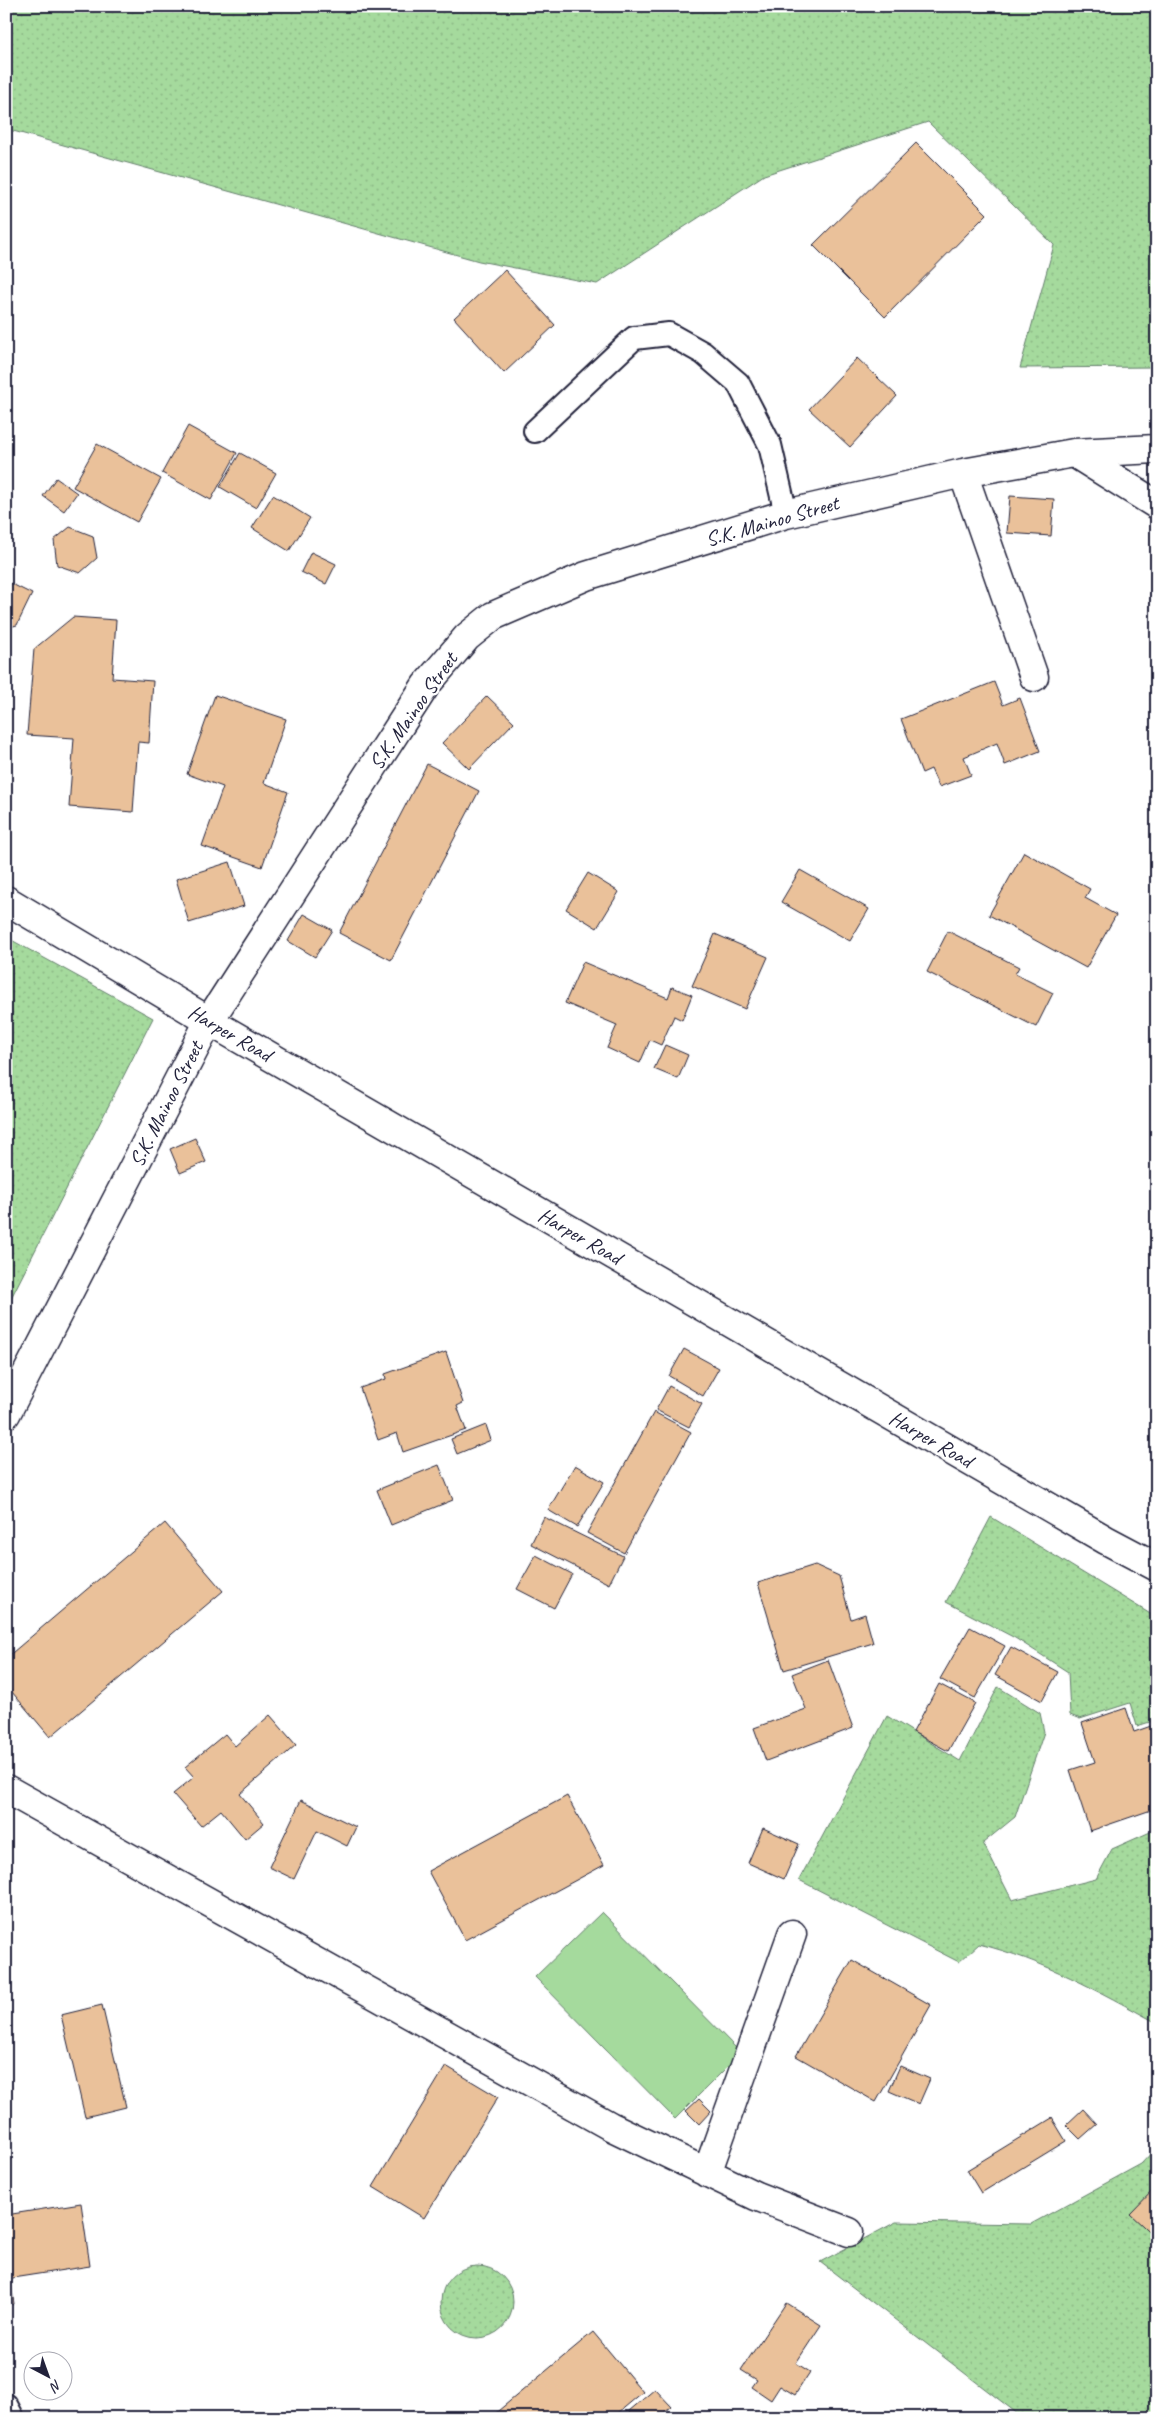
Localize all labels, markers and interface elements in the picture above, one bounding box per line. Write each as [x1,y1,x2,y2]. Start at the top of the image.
street label: S.K. Mainoo Street [703,489,843,552]
street label: S.K. Mainoo Street [363,646,464,775]
street label: Harper Road [184,999,280,1069]
street label: S.K. Mainoo Street [123,1035,210,1171]
street label: Harper Road [534,1202,630,1272]
street label: Harper Road [885,1405,981,1475]
north arrow [22,2352,72,2402]
text: N [46,2376,65,2396]

